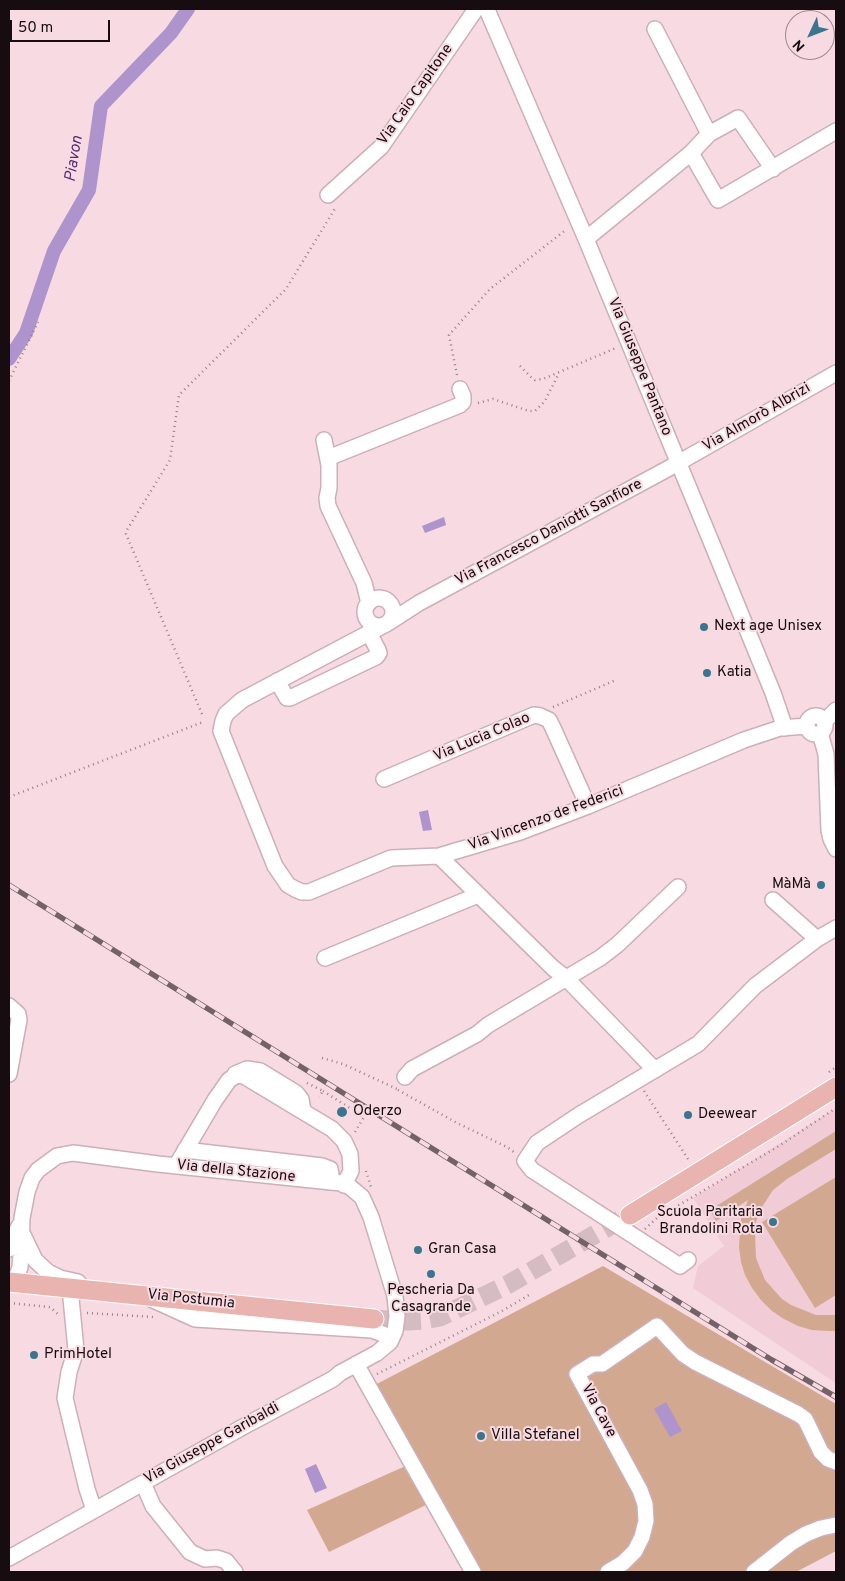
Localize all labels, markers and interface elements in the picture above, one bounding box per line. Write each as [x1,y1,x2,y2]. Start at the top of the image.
scale bar [12,10,112,42]
north arrow [785,10,835,60]
text: 50 m [18,19,53,38]
text: N [790,35,809,54]
street label: Via Caio Capitone [375,41,457,149]
water label: Piavon [62,135,88,183]
street label: Via Giuseppe Pantano [603,295,675,439]
street label: Via Almorò Albrizi [700,380,814,456]
street label: Via Francesco Daniotti Sanfiore [452,476,646,590]
place label: Next age Unisex [714,618,822,636]
marker: Next age Unisex [698,621,710,633]
place label: Katia [717,664,751,682]
marker: Katia [701,667,713,679]
street label: Via Lucia Colao [431,710,533,766]
street label: Via Vincenzo de Federici [466,782,626,856]
place label: MàMà [772,876,811,894]
marker: MàMà [815,879,827,891]
place label: Oderzo [353,1103,402,1121]
marker: Oderzo [335,1105,349,1119]
place label: Deewear [698,1106,757,1124]
marker: Deewear [682,1109,694,1121]
street label: Via della Stazione [176,1157,296,1187]
place label: Scuola Paritaria Brandolini Rota [657,1204,763,1239]
marker: Scuola Paritaria Brandolini Rota [767,1216,779,1228]
place label: Gran Casa [428,1241,496,1259]
marker: Gran Casa [412,1244,424,1256]
marker: Pescheria Da Casagrande [425,1268,437,1280]
place label: Pescheria Da Casagrande [387,1282,475,1317]
street label: Via Postumia [146,1286,236,1314]
place label: PrimHotel [44,1346,112,1364]
marker: PrimHotel [28,1349,40,1361]
street label: Via Cave [576,1381,620,1441]
street label: Via Giuseppe Garibaldi [141,1399,283,1489]
place label: Villa Stefanel [491,1427,580,1445]
marker: Villa Stefanel [475,1430,487,1442]

